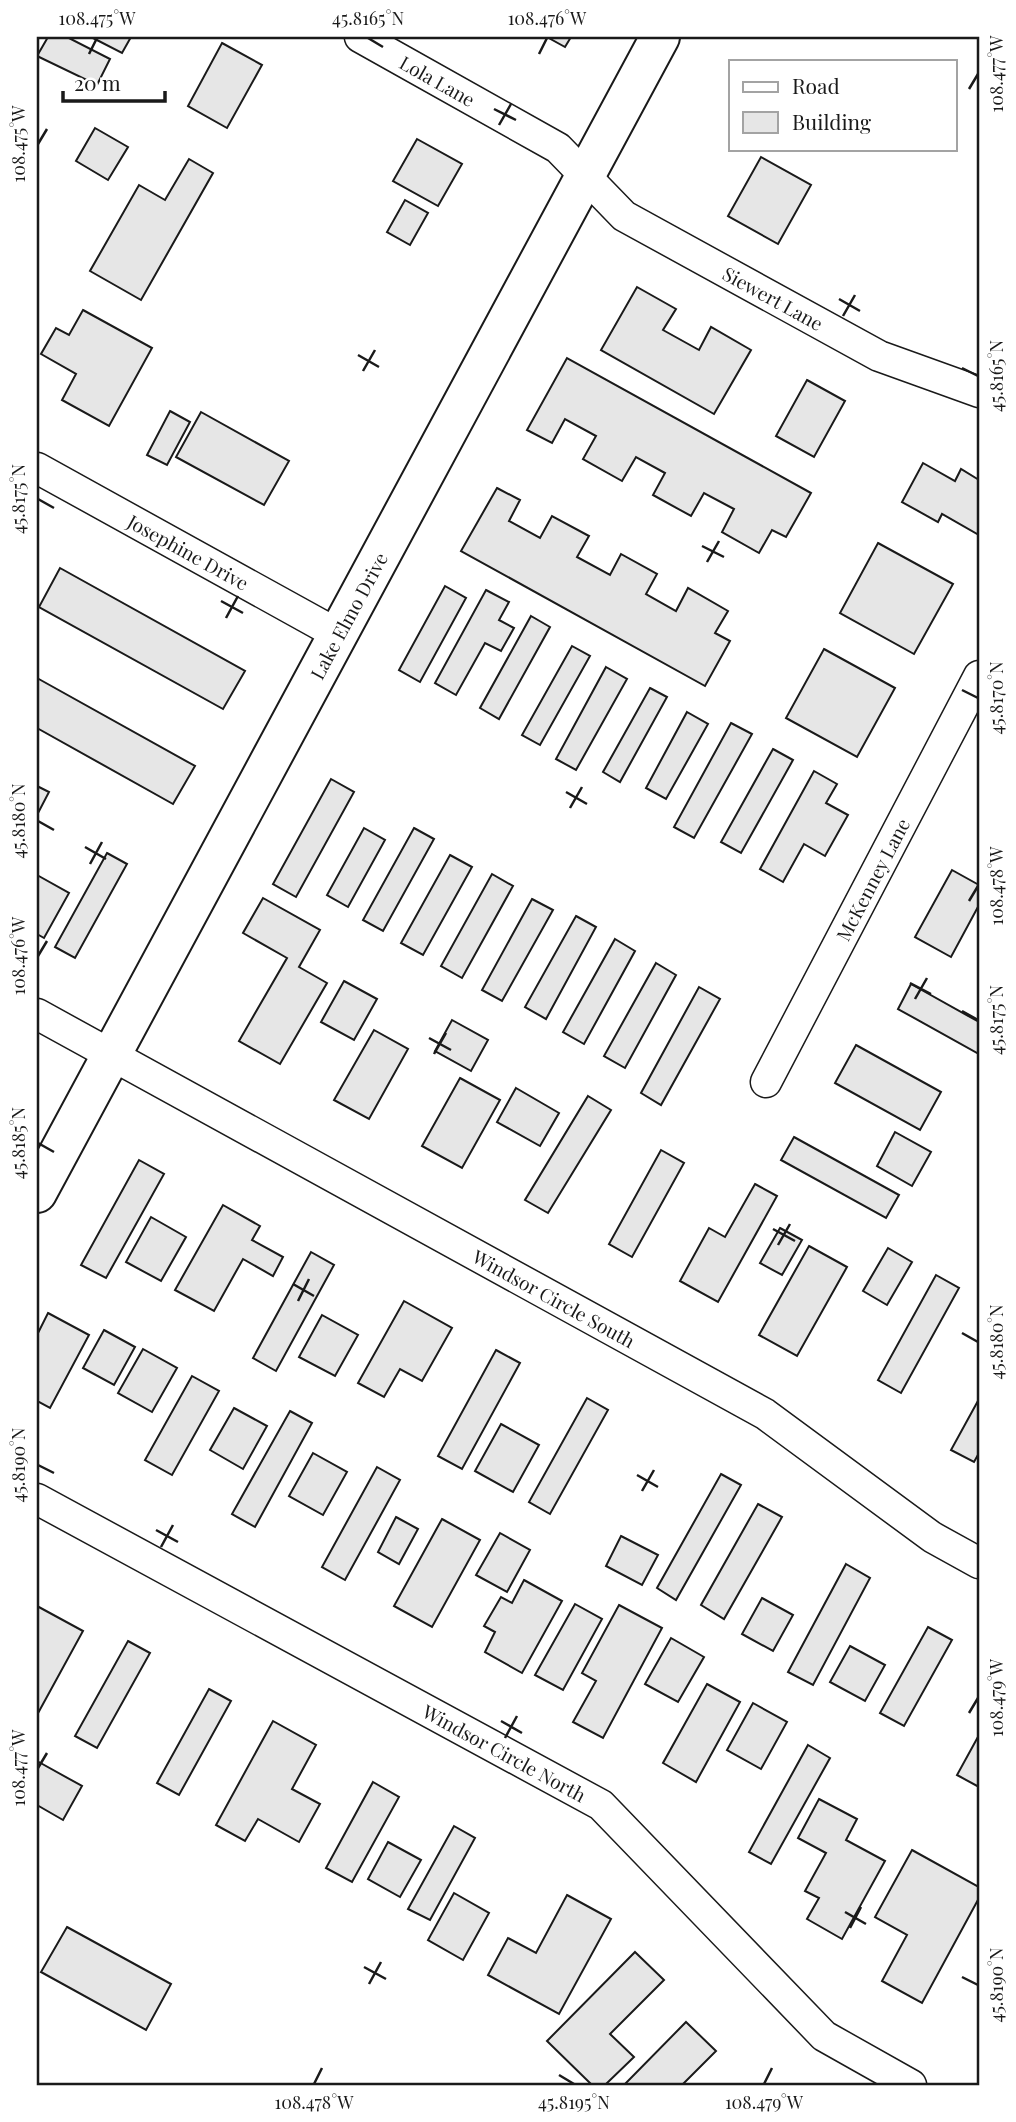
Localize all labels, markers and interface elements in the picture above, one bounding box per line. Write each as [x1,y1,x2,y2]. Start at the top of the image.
text: 108.475°W [59,6,136,30]
text: 45.8165°N [332,6,404,30]
text: 108.476°W [508,6,587,30]
text: 108.477°W [984,35,1008,112]
street label: Lola Lane [395,49,480,112]
scale bar [63,60,164,104]
legend [729,60,956,150]
text: 20 m [74,68,121,96]
text: Road [792,71,840,99]
text: 108.475°W [6,105,30,182]
text: Building [792,107,871,135]
street label: Siewert Lane [718,260,828,336]
text: 45.8165°N [984,340,1008,412]
text: 45.8175°N [6,464,30,534]
street label: Josephine Drive [122,507,254,596]
street label: Lake Elmo Drive [303,548,393,684]
text: 45.8170°N [984,661,1008,735]
text: 45.8180°N [6,783,30,859]
street label: McKenney Lane [829,813,915,945]
text: 108.478°W [984,846,1008,925]
text: 108.476°W [6,916,30,995]
text: 45.8175°N [984,985,1008,1055]
text: 45.8185°N [6,1107,30,1179]
street label: Windsor Circle South [467,1242,640,1353]
text: 45.8180°N [984,1304,1008,1380]
text: 45.8190°N [6,1427,30,1503]
text: 108.479°W [984,1658,1008,1737]
street label: Windsor Circle North [418,1697,591,1808]
text: 108.477°W [6,1729,30,1806]
text: 45.8190°N [984,1947,1008,2023]
text: 108.478°W [275,2090,354,2114]
text: 45.8195°N [538,2090,610,2114]
text: 108.479°W [725,2090,804,2114]

